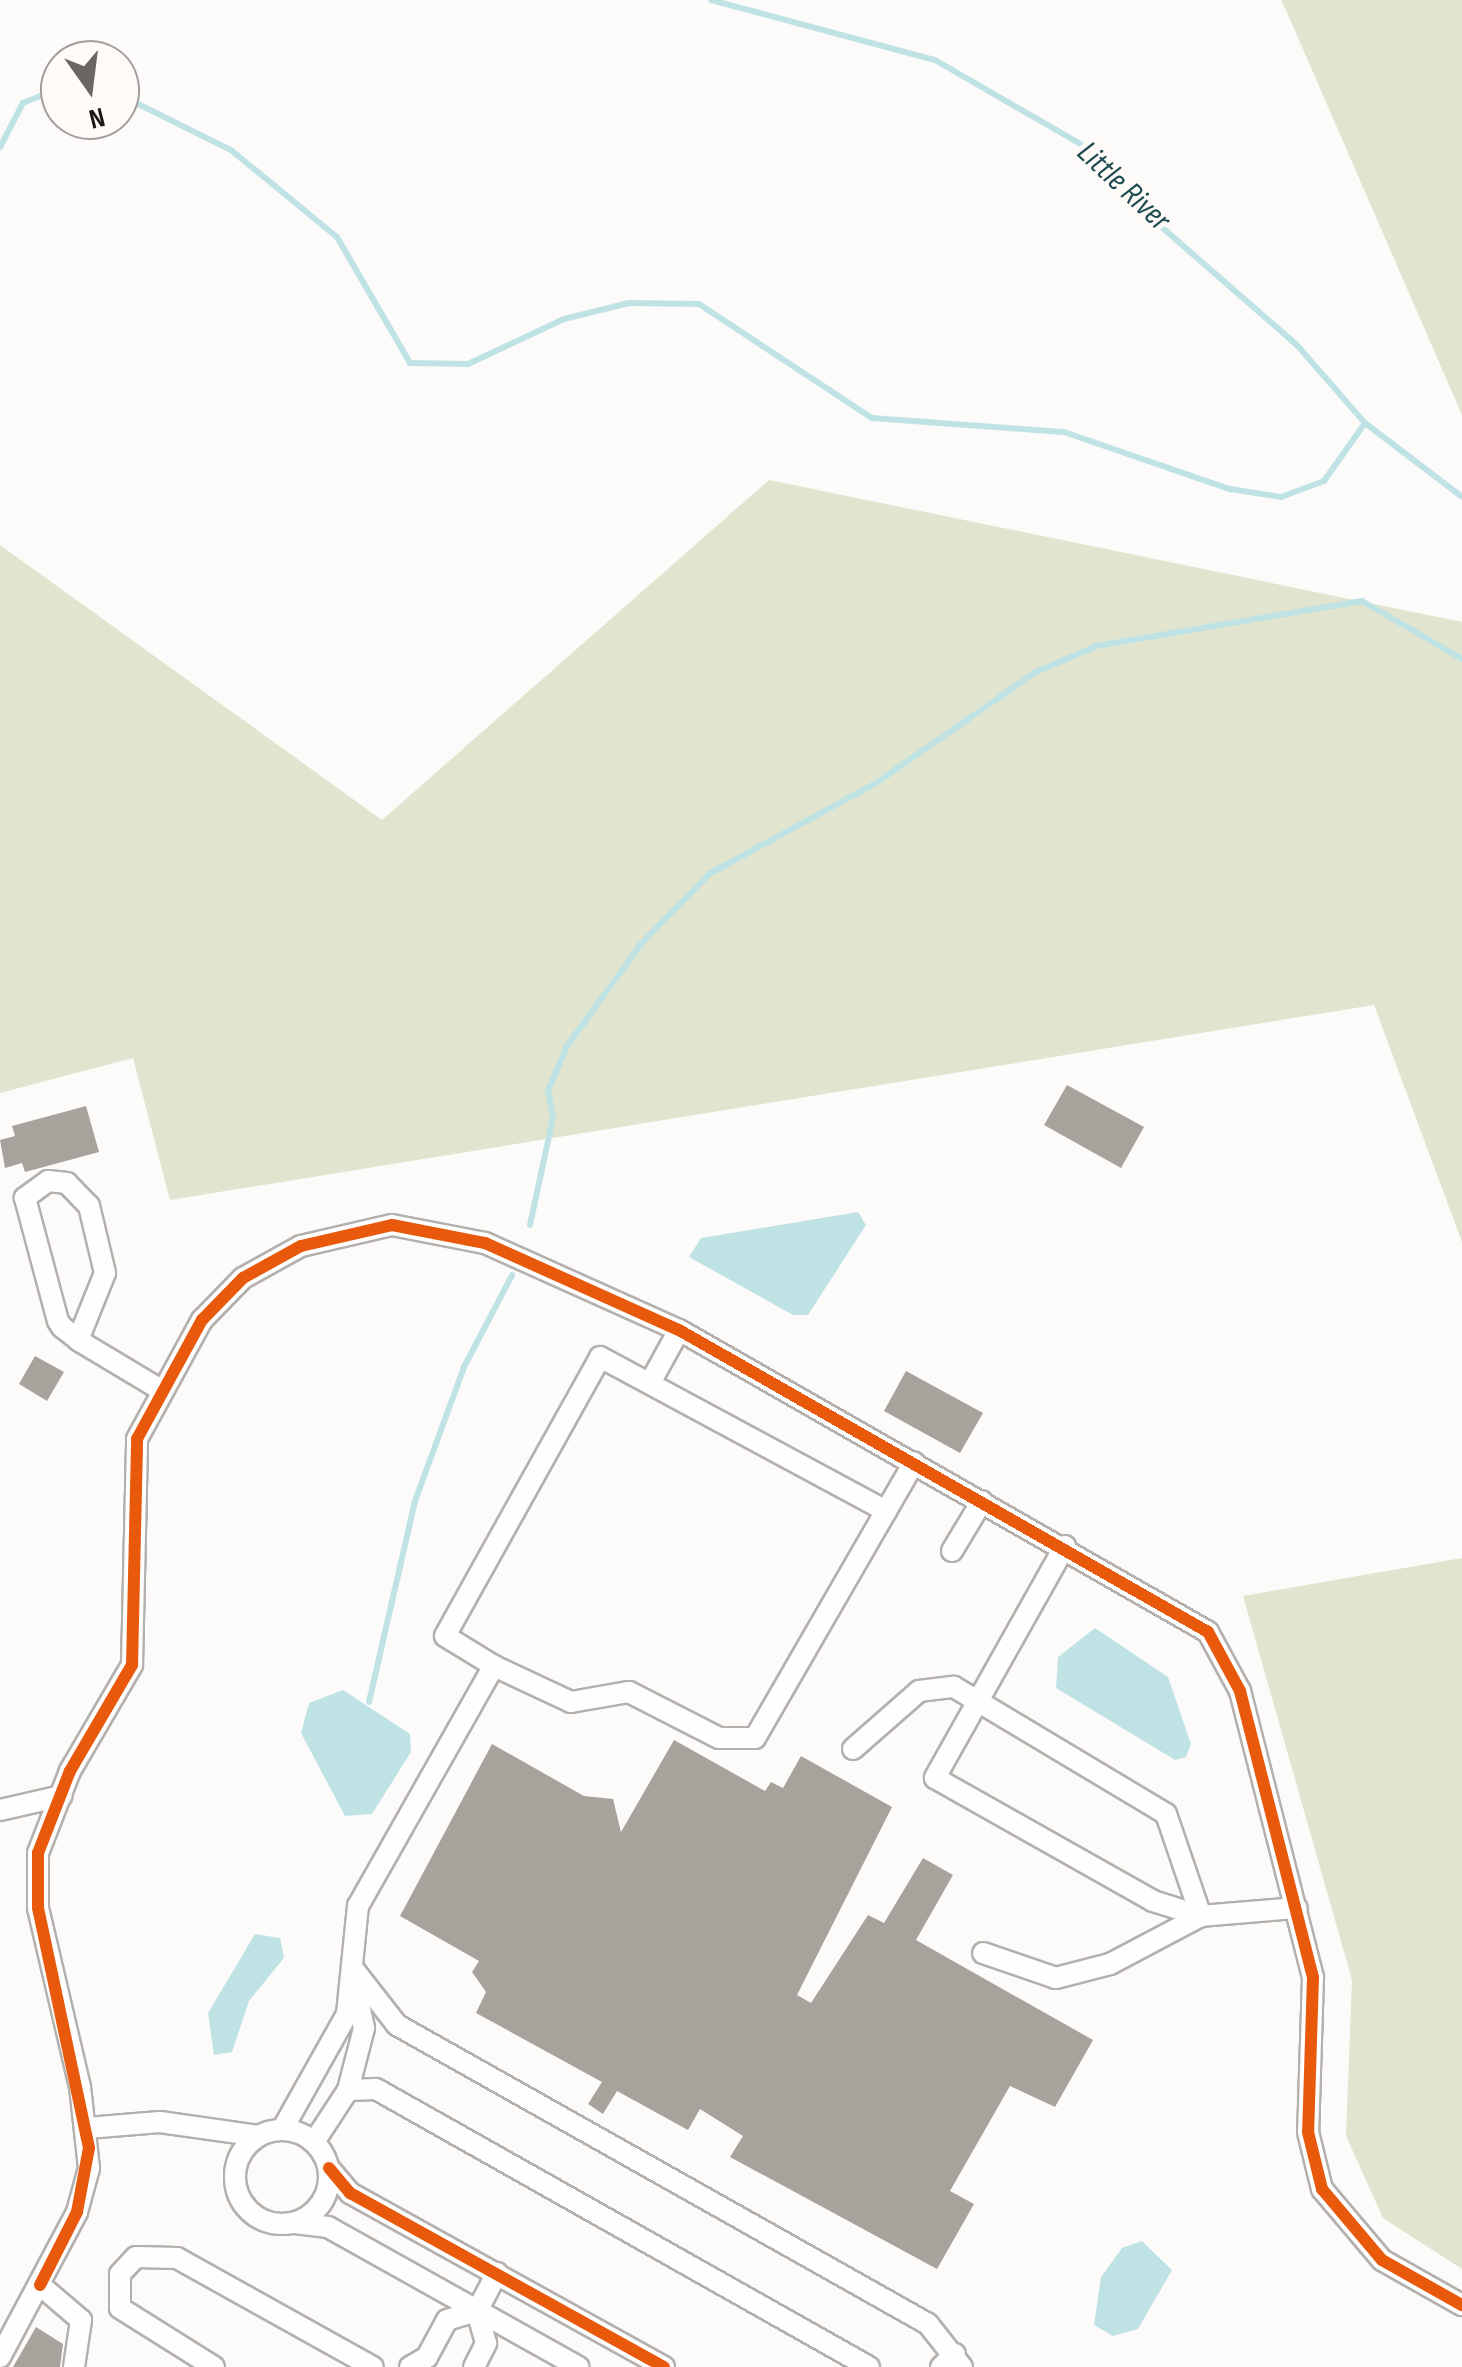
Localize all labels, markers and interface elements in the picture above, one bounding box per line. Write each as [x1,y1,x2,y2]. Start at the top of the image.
north arrow [40,40,140,140]
text: N [86,100,108,135]
water label: Little River [1068,134,1178,240]

